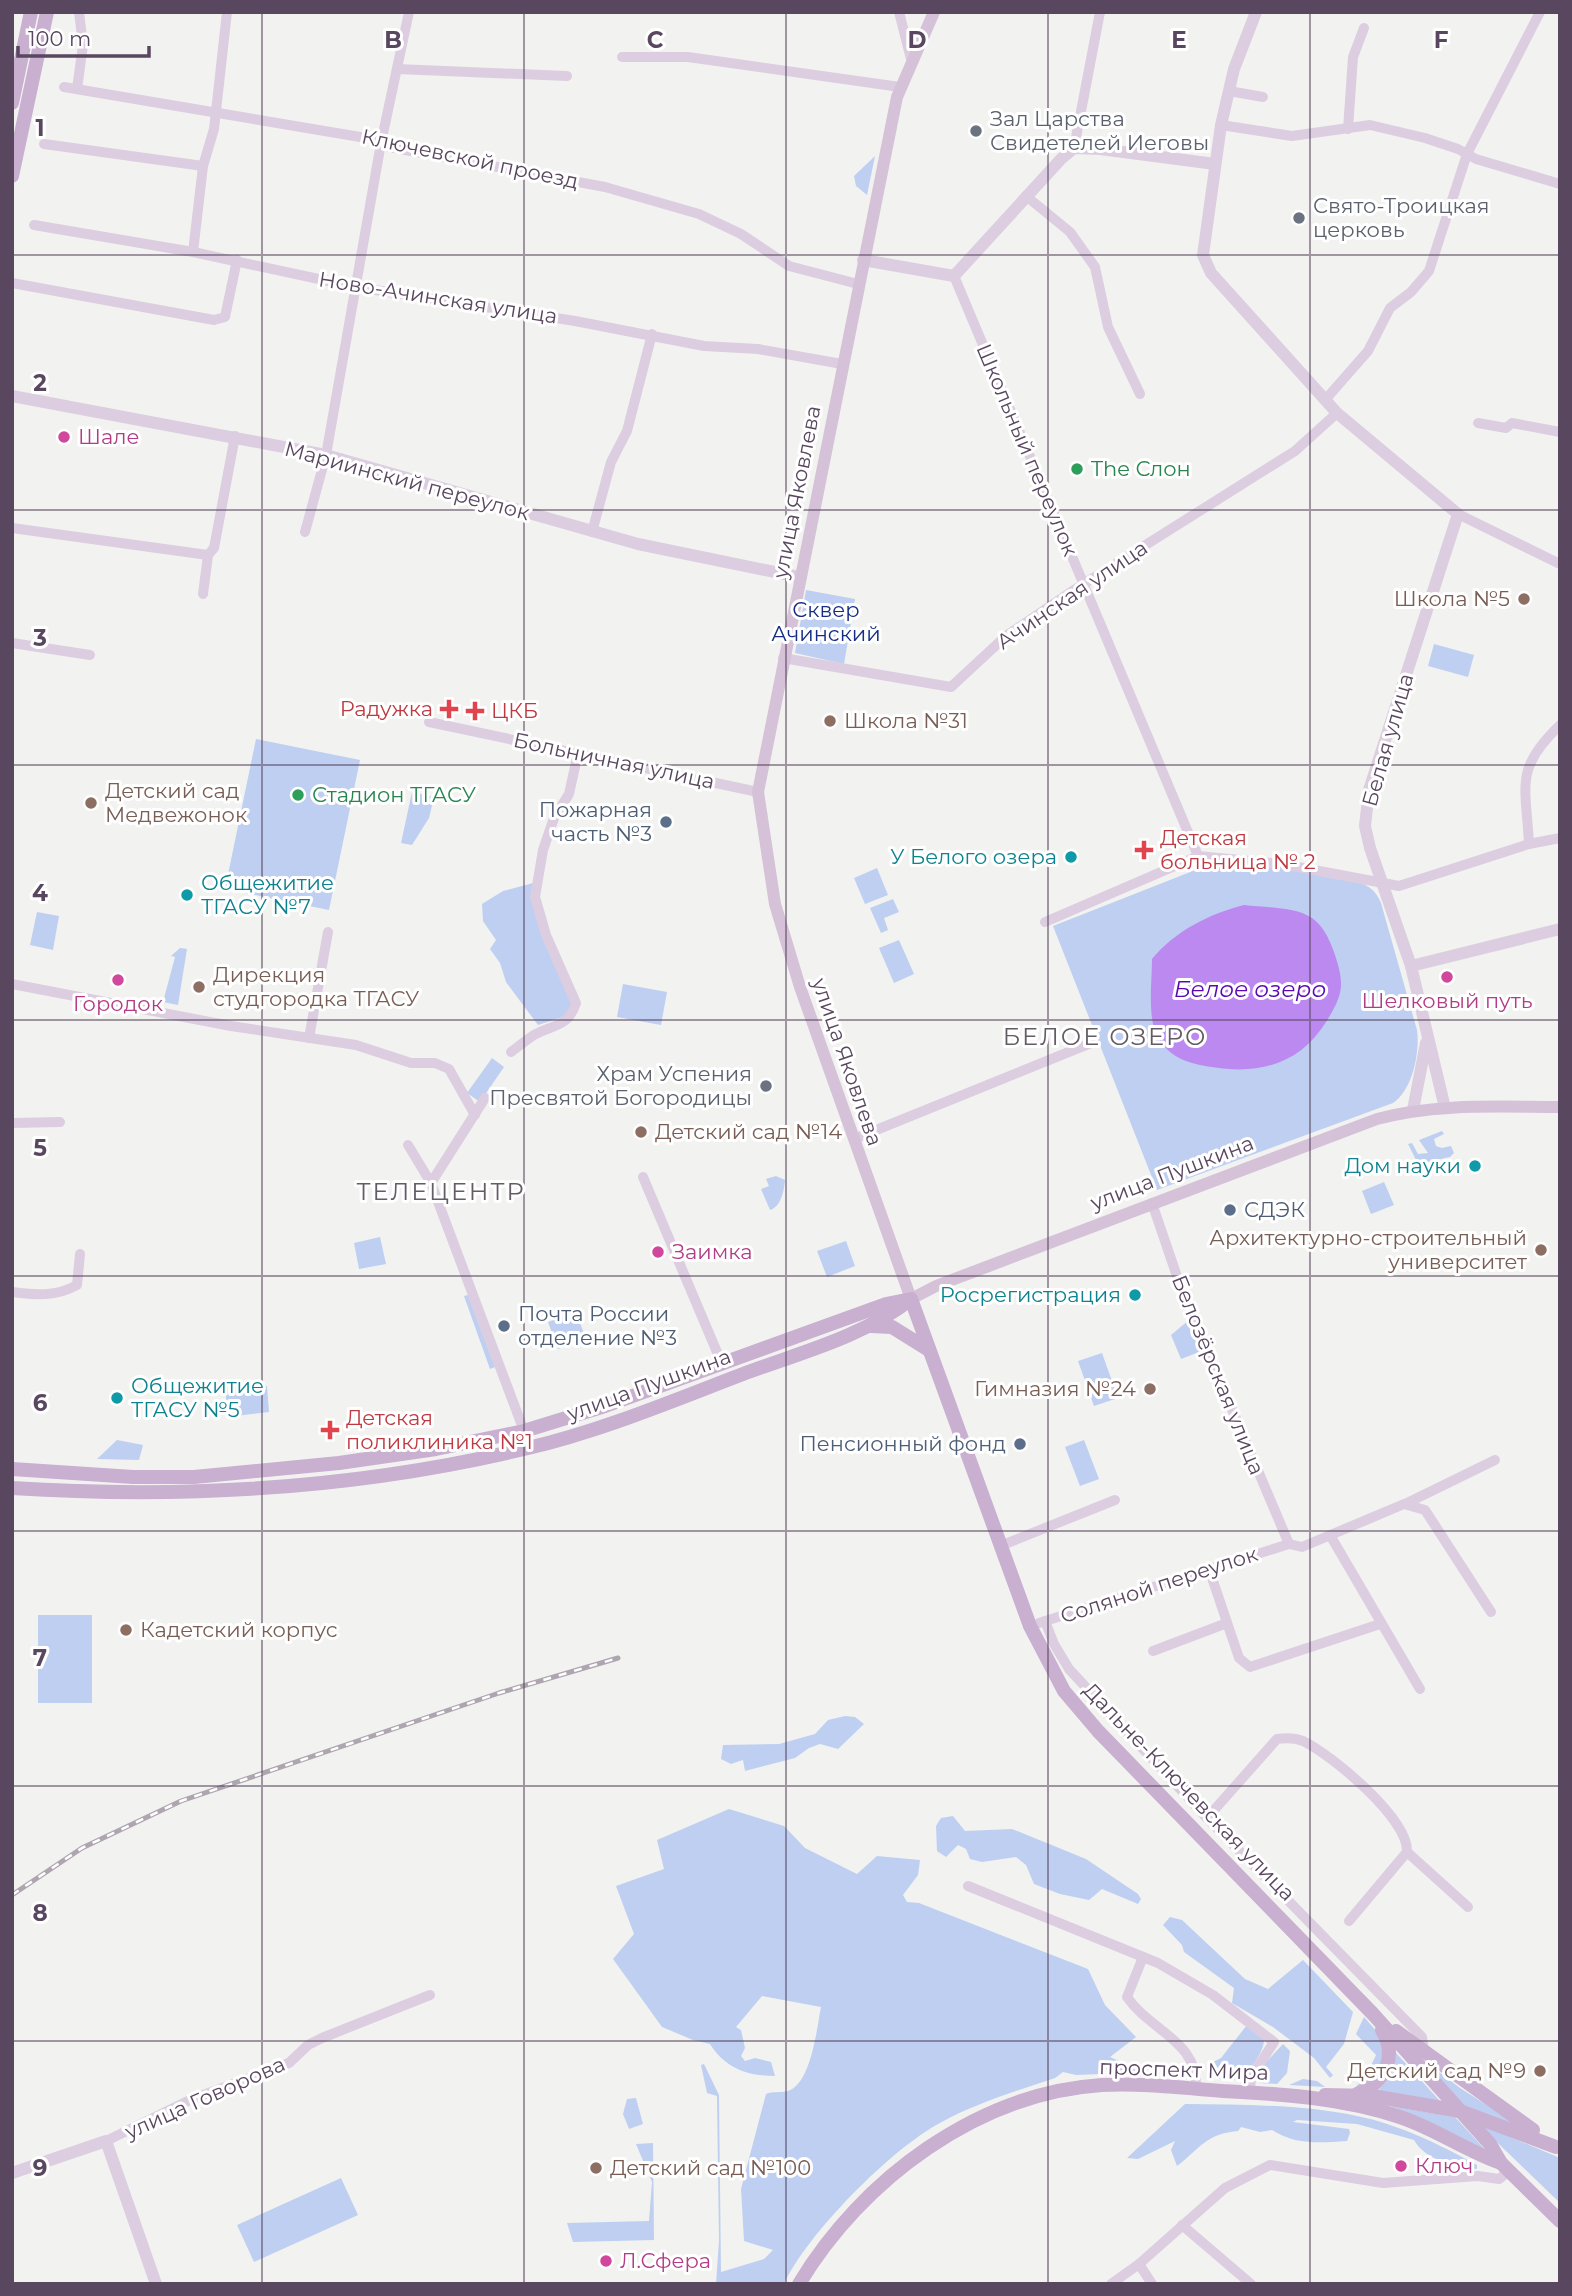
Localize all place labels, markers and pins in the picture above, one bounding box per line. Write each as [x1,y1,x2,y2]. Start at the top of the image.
place label: Зал Царства Свидетелей Иеговы [990,106,1209,155]
marker: Зал Царства Свидетелей Иеговы [968,123,984,139]
place label: Свято-Троицкая церковь [1313,193,1489,242]
marker: Свято-Троицкая церковь [1291,210,1307,226]
place label: Шале [78,424,139,449]
marker: Шале [56,429,72,445]
place label: The Слон [1091,456,1191,481]
marker: The Слон [1069,461,1085,477]
place label: Школа №5 [1394,586,1510,611]
marker: Школа №5 [1516,591,1532,607]
place label: Радужка [340,696,433,721]
place label: ЦКБ [491,698,538,723]
marker: Радужка [439,699,459,719]
marker: ЦКБ [465,701,485,721]
place label: Школа №31 [844,708,968,733]
marker: Школа №31 [822,713,838,729]
place label: Детский сад Медвежонок [105,778,247,827]
place label: Стадион ТГАСУ [312,782,477,807]
marker: Стадион ТГАСУ [290,787,306,803]
marker: Детский сад Медвежонок [83,795,99,811]
place label: Пожарная часть №3 [539,797,652,846]
marker: Пожарная часть №3 [658,814,674,830]
place label: Детская больница № 2 [1160,825,1316,874]
marker: Детская больница № 2 [1134,840,1154,860]
place label: У Белого озера [890,844,1057,869]
marker: У Белого озера [1063,849,1079,865]
place label: Общежитие ТГАСУ №7 [201,870,334,919]
marker: Общежитие ТГАСУ №7 [179,887,195,903]
place label: Дирекция студгородка ТГАСУ [213,962,420,1011]
marker: Шелковый путь [1439,969,1455,985]
marker: Городок [110,972,126,988]
marker: Дирекция студгородка ТГАСУ [191,979,207,995]
place label: Шелковый путь [1361,988,1533,1013]
place label: Городок [73,991,163,1016]
place label: Храм Успения Пресвятой Богородицы [489,1061,752,1110]
marker: Храм Успения Пресвятой Богородицы [758,1078,774,1094]
place label: Детский сад №14 [655,1119,842,1144]
marker: Детский сад №14 [633,1124,649,1140]
place label: Дом науки [1344,1153,1461,1178]
marker: Дом науки [1467,1158,1483,1174]
place label: СДЭК [1244,1197,1305,1222]
marker: СДЭК [1222,1202,1238,1218]
place label: Архитектурно-строительный университет [1209,1225,1527,1274]
place label: Заимка [672,1239,753,1264]
marker: Архитектурно-строительный университет [1533,1242,1549,1258]
marker: Заимка [650,1244,666,1260]
place label: Росрегистрация [940,1282,1121,1307]
marker: Росрегистрация [1127,1287,1143,1303]
place label: Почта России отделение №3 [518,1301,677,1350]
marker: Почта России отделение №3 [496,1318,512,1334]
place label: Общежитие ТГАСУ №5 [131,1373,264,1422]
place label: Гимназия №24 [974,1376,1136,1401]
marker: Гимназия №24 [1142,1381,1158,1397]
marker: Общежитие ТГАСУ №5 [109,1390,125,1406]
place label: Детская поликлиника №1 [346,1405,533,1454]
marker: Детская поликлиника №1 [320,1420,340,1440]
place label: Пенсионный фонд [799,1431,1006,1456]
marker: Пенсионный фонд [1012,1436,1028,1452]
place label: Кадетский корпус [140,1617,338,1642]
marker: Кадетский корпус [118,1622,134,1638]
place label: Детский сад №9 [1347,2058,1526,2083]
marker: Детский сад №9 [1532,2063,1548,2079]
place label: Ключ [1415,2153,1473,2178]
place label: Детский сад №100 [610,2155,811,2180]
marker: Ключ [1393,2158,1409,2174]
marker: Детский сад №100 [588,2160,604,2176]
place label: Л.Сфера [620,2248,711,2273]
marker: Л.Сфера [598,2253,614,2269]

